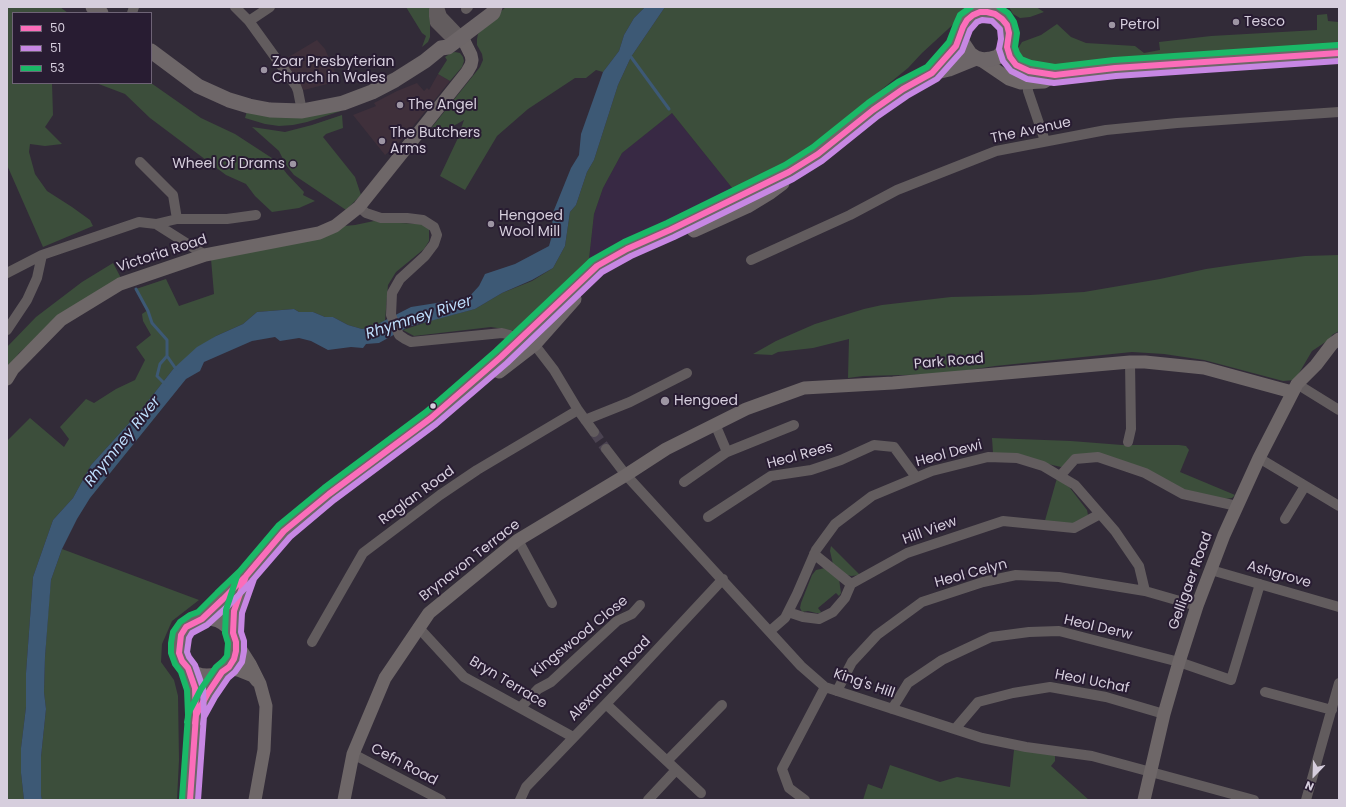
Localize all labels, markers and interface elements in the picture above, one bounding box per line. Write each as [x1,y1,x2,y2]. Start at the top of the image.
legend [12,12,152,84]
place label: Tesco [1244,14,1285,30]
place label: Petrol [1120,17,1160,33]
marker: Tesco [1231,17,1241,27]
text: 50 [50,19,65,36]
marker: Petrol [1107,20,1117,30]
text: 51 [50,39,61,56]
place label: Zoar Presbyterian Church in Wales [272,54,394,86]
text: 53 [50,59,65,76]
marker: Zoar Presbyterian Church in Wales [259,65,269,75]
place label: The Angel [408,97,477,113]
marker: The Angel [395,100,405,110]
street label: The Avenue [989,114,1073,148]
place label: The Butchers Arms [390,125,480,158]
marker: The Butchers Arms [377,136,387,146]
place label: Wheel Of Drams [172,156,285,172]
marker: Wheel Of Drams [288,159,298,169]
place label: Hengoed Wool Mill [499,208,563,240]
marker: Hengoed Wool Mill [486,219,496,229]
street label: Victoria Road [115,232,209,276]
water label: Rhymney River [364,292,474,344]
street label: Park Road [913,351,985,373]
water label: Rhymney River [81,393,165,491]
place label: Hengoed [674,393,738,409]
marker: Hengoed [659,395,671,407]
unlabelled marker [428,401,438,411]
street label: Heol Dewi [914,437,984,471]
street label: Heol Rees [765,439,835,473]
street label: Raglan Road [376,463,458,529]
street label: Hill View [900,513,960,549]
street label: Brynavon Terrace [416,517,524,605]
street label: Gelligaer Road [1166,530,1216,632]
street label: Heol Celyn [933,556,1009,592]
street label: Ashgrove [1245,558,1313,592]
street label: Kingswood Close [528,593,632,681]
street label: Heol Derw [1062,612,1134,644]
street label: Alexandra Road [565,633,655,725]
street label: Bryn Terrace [466,653,550,713]
street label: King's Hill [831,666,897,702]
street label: Heol Uchaf [1053,667,1131,697]
street label: Cefn Road [368,740,440,790]
north arrow [1294,755,1334,795]
text: N [1302,777,1316,795]

